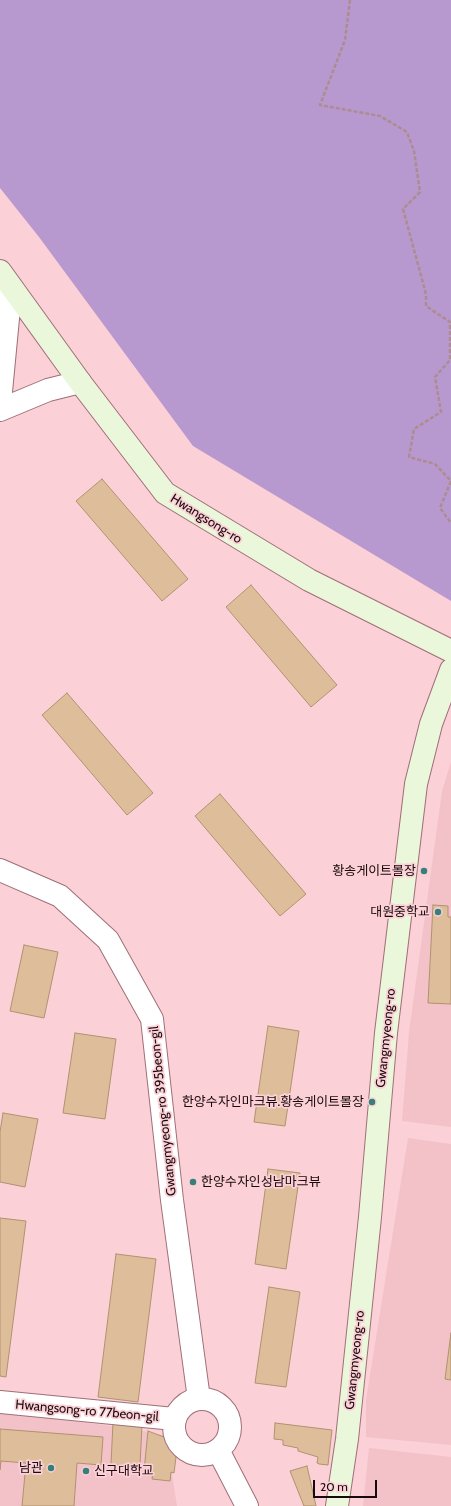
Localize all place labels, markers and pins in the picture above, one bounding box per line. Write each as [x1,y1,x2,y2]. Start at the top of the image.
place label: 황송게이트볼장 [332,863,416,879]
marker: 황송게이트볼장 [419,866,429,876]
place label: 대원중학교 [370,904,430,920]
marker: 대원중학교 [433,907,443,917]
place label: 한양수자인마크뷰.황송게이트볼장 [182,1094,364,1110]
marker: 한양수자인마크뷰.황송게이트볼장 [367,1097,377,1107]
place label: 한양수자인성남마크뷰 [201,1174,321,1190]
marker: 한양수자인성남마크뷰 [188,1177,198,1187]
place label: 남관 [19,1460,43,1476]
marker: 남관 [46,1463,56,1473]
place label: 신구대학교 [94,1463,154,1479]
marker: 신구대학교 [81,1466,91,1476]

